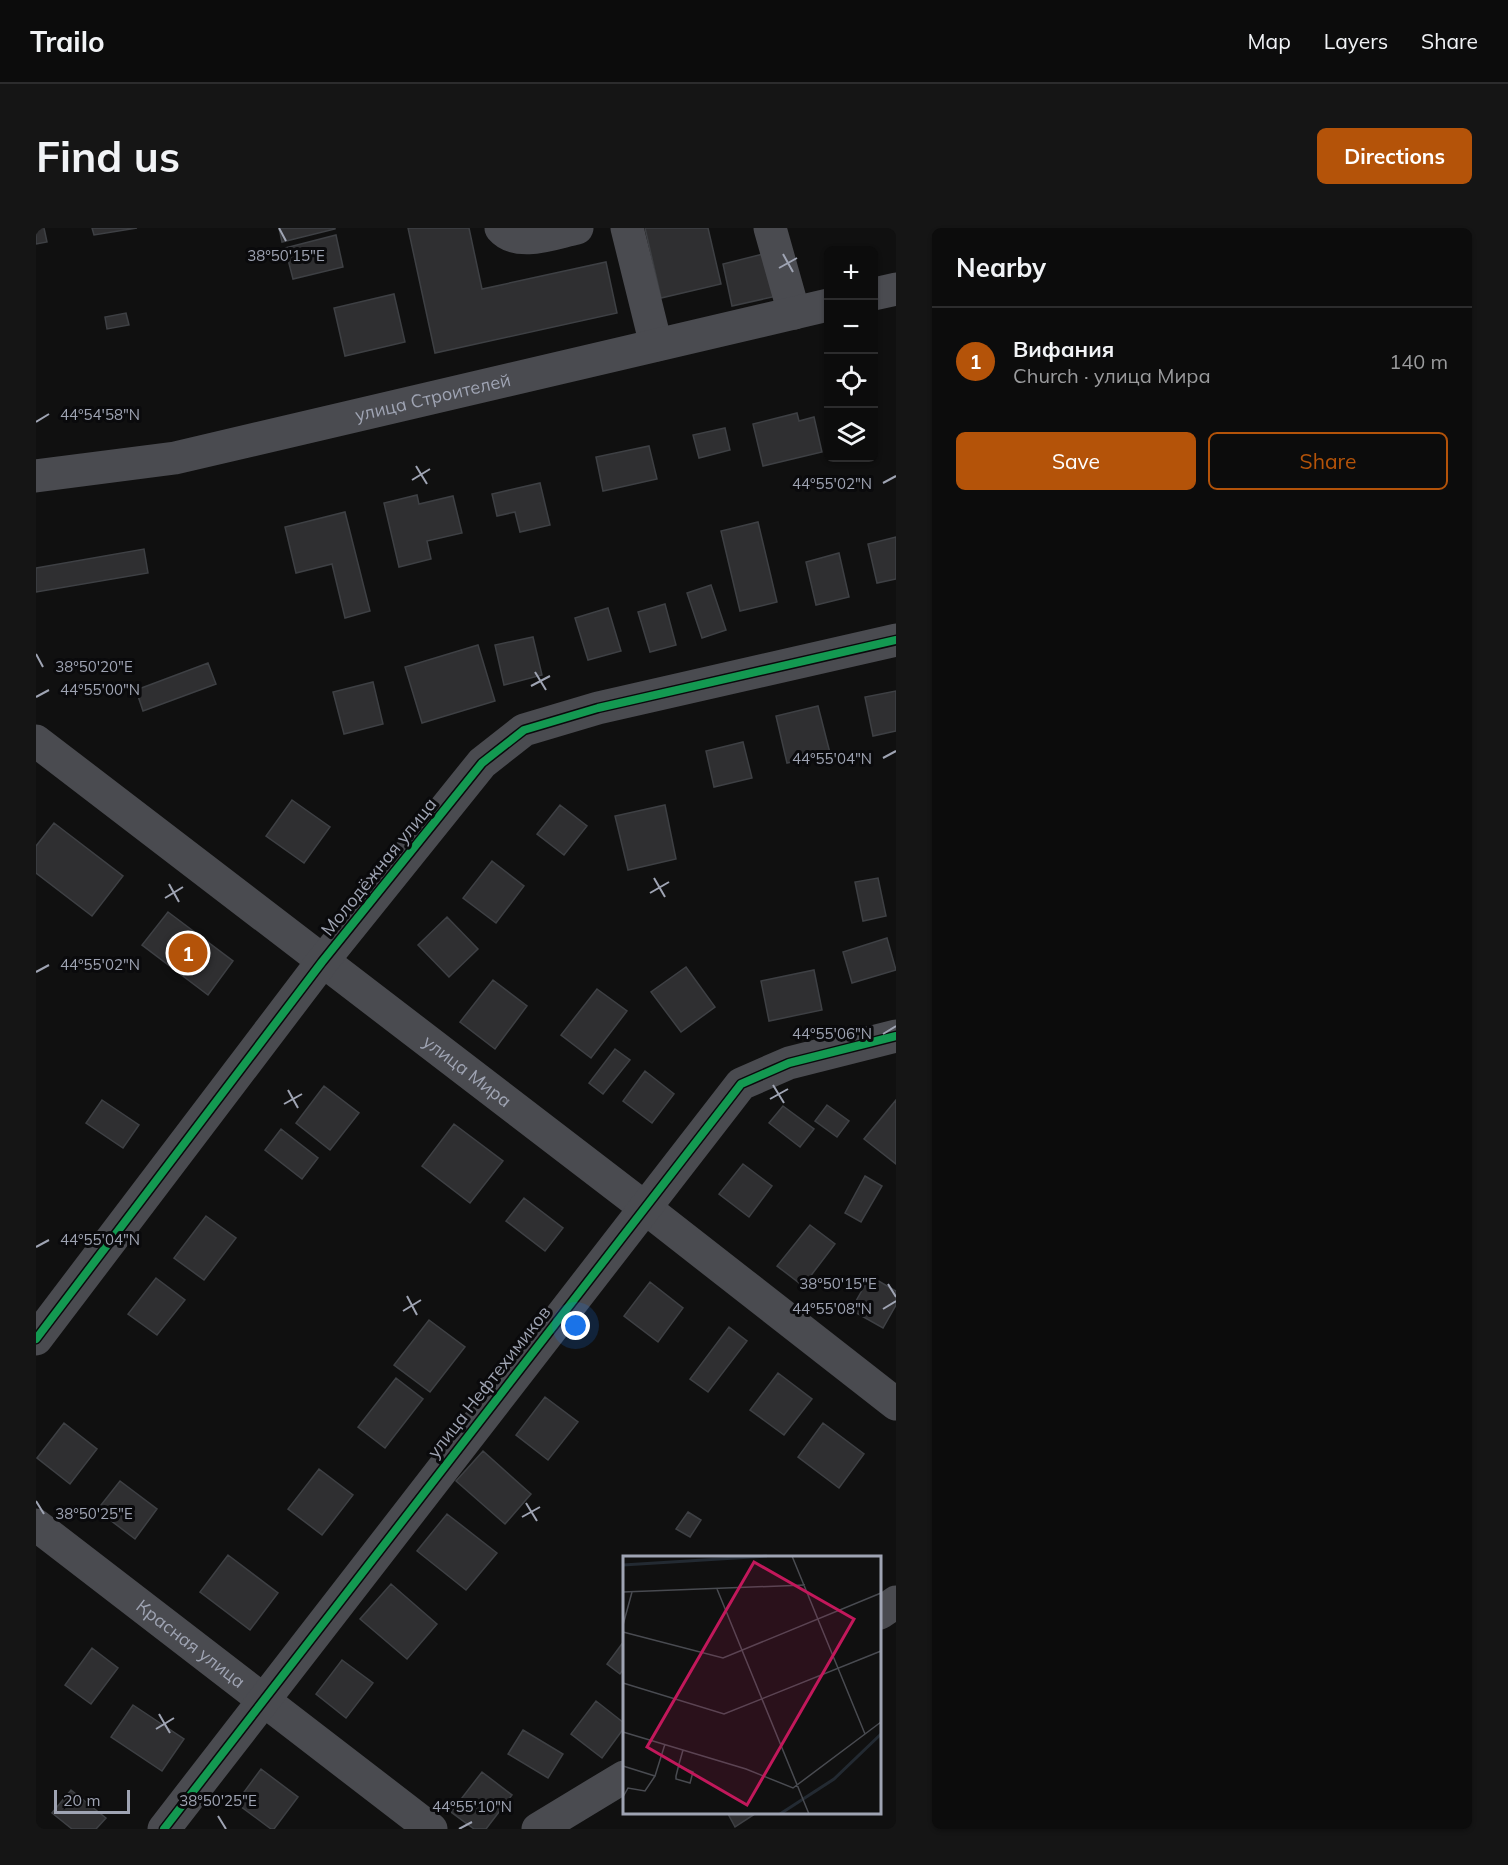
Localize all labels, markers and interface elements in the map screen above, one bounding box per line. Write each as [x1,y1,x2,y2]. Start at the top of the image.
text: Trailo [30,24,105,59]
text: Map [1248,28,1291,54]
text: Layers [1324,28,1388,54]
text: Share [1421,28,1478,54]
button: Directions [1317,128,1472,184]
text: Find us [36,130,180,183]
text: 38°50'15"E [247,246,325,265]
map controls [824,246,878,462]
button: + [824,246,878,300]
text: Nearby [956,251,1046,284]
button: − [824,300,878,354]
text: Вифания [1013,335,1114,363]
text: 1 [970,349,982,374]
text: 140 m [1389,349,1448,374]
button: locate [824,354,878,408]
text: Church · улица Мира [1013,363,1211,388]
street label: улица Строителей [353,368,513,426]
text: 44°54'58"N [60,405,140,424]
button: layers [824,408,878,462]
button: Save [956,432,1196,490]
button: Share [1208,432,1448,490]
text: 44°55'02"N [792,474,872,493]
text: 38°50'20"E [55,657,133,676]
text: 44°55'00"N [60,680,140,699]
text: 44°55'04"N [792,749,872,768]
street label: Молодёжная улица [316,793,441,940]
pin: 1 [168,930,208,976]
text: 44°55'02"N [60,955,140,974]
text: 44°55'06"N [792,1024,872,1043]
street label: улица Мира [418,1030,516,1112]
text: 44°55'04"N [60,1230,140,1249]
text: 38°50'15"E [799,1274,877,1293]
text: 44°55'08"N [792,1299,872,1318]
street label: улица Нефтехимиков [422,1301,555,1462]
your location [561,1311,590,1340]
text: 38°50'25"E [55,1504,133,1523]
inset map [623,1556,881,1814]
street label: Красная улица [132,1594,250,1693]
scale bar [54,1787,130,1814]
text: 20 m [63,1790,100,1810]
text: 38°50'25"E [179,1791,257,1810]
text: 44°55'10"N [432,1797,512,1816]

